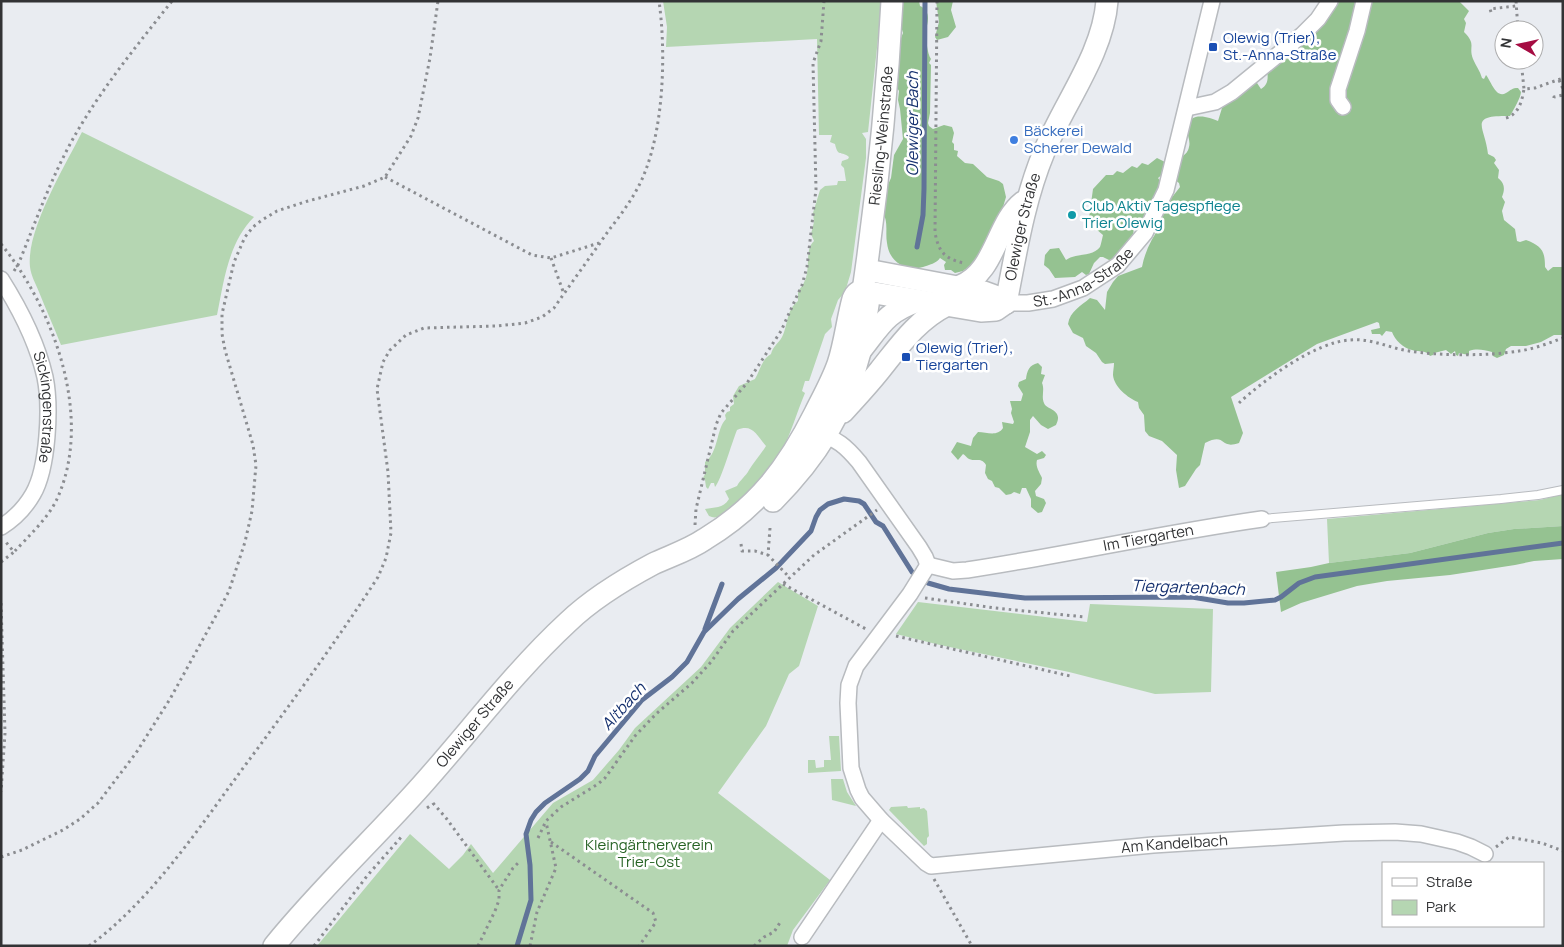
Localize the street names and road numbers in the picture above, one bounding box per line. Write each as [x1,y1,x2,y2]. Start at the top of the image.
street label: Riesling-Weinstraße [863,65,898,206]
street label: Olewiger Straße [999,170,1045,283]
street label: St.-Anna-Straße [1031,243,1138,312]
street label: Sickingenstraße [28,348,59,465]
street label: Im Tiergarten [1101,519,1195,556]
street label: Olewiger Straße [431,674,518,772]
street label: Am Kandelbach [1120,829,1228,858]

